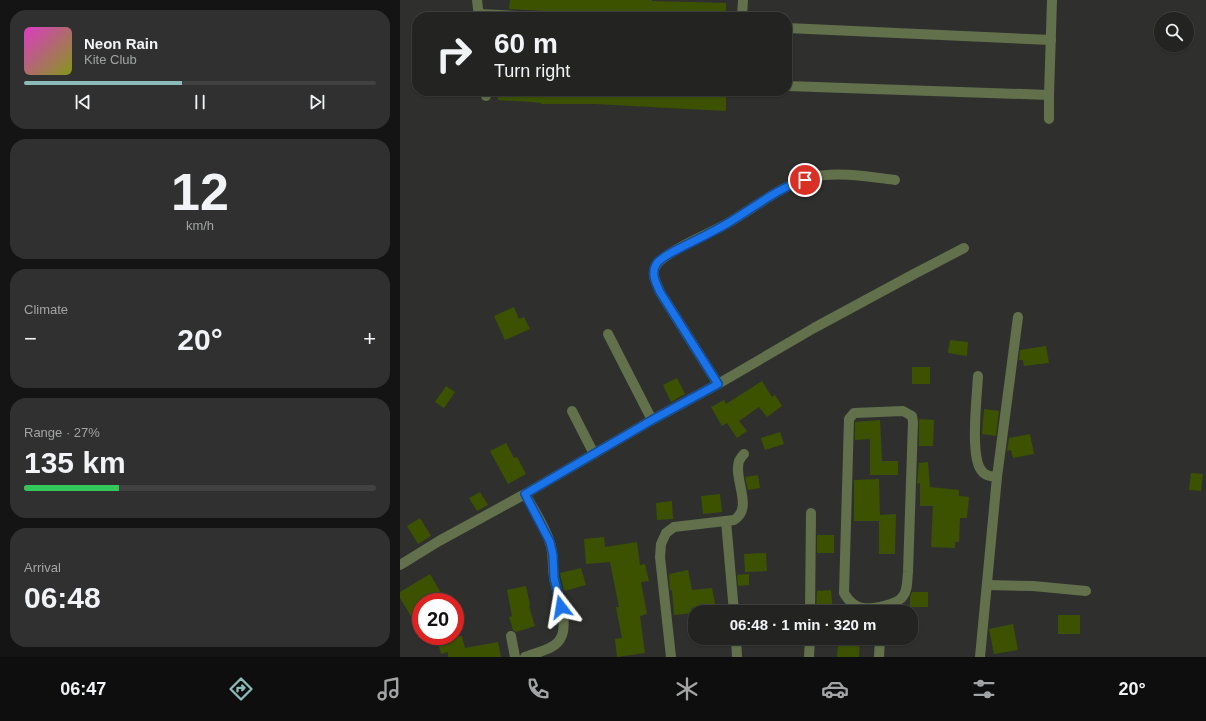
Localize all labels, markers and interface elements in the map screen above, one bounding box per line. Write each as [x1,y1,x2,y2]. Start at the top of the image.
map controls [1154,12,1194,52]
button: search [1154,12,1194,52]
icon: right [428,28,480,80]
text: 60 m [494,28,558,59]
text: Neon Rain [84,35,158,52]
text: Kite Club [84,52,137,67]
text: Turn right [494,61,570,81]
icon: previous [72,91,94,113]
icon: pause [189,91,211,113]
icon: next [306,91,328,113]
text: 12 [171,163,229,221]
pin [788,163,822,197]
icon: arrive [794,169,816,191]
text: km/h [186,218,214,233]
text: Climate [24,302,68,317]
text: 20° [177,323,223,356]
text: − [24,326,37,351]
text: + [363,326,376,351]
text: Range · 27% [24,425,100,440]
text: 135 km [24,446,126,479]
text: Arrival [24,560,61,575]
text: 06:48 [24,581,101,614]
position arrow [540,586,582,628]
speed limit sign: 20 [412,593,464,645]
text: 06:48 · 1 min · 320 m [730,616,876,633]
icon: directions [227,675,255,703]
icon: music [375,675,403,703]
icon: phone [524,675,552,703]
icon: climate [673,675,701,703]
icon: car [821,675,849,703]
icon: filters [970,675,998,703]
text: 06:47 [60,679,106,699]
text: 20° [1118,679,1146,699]

